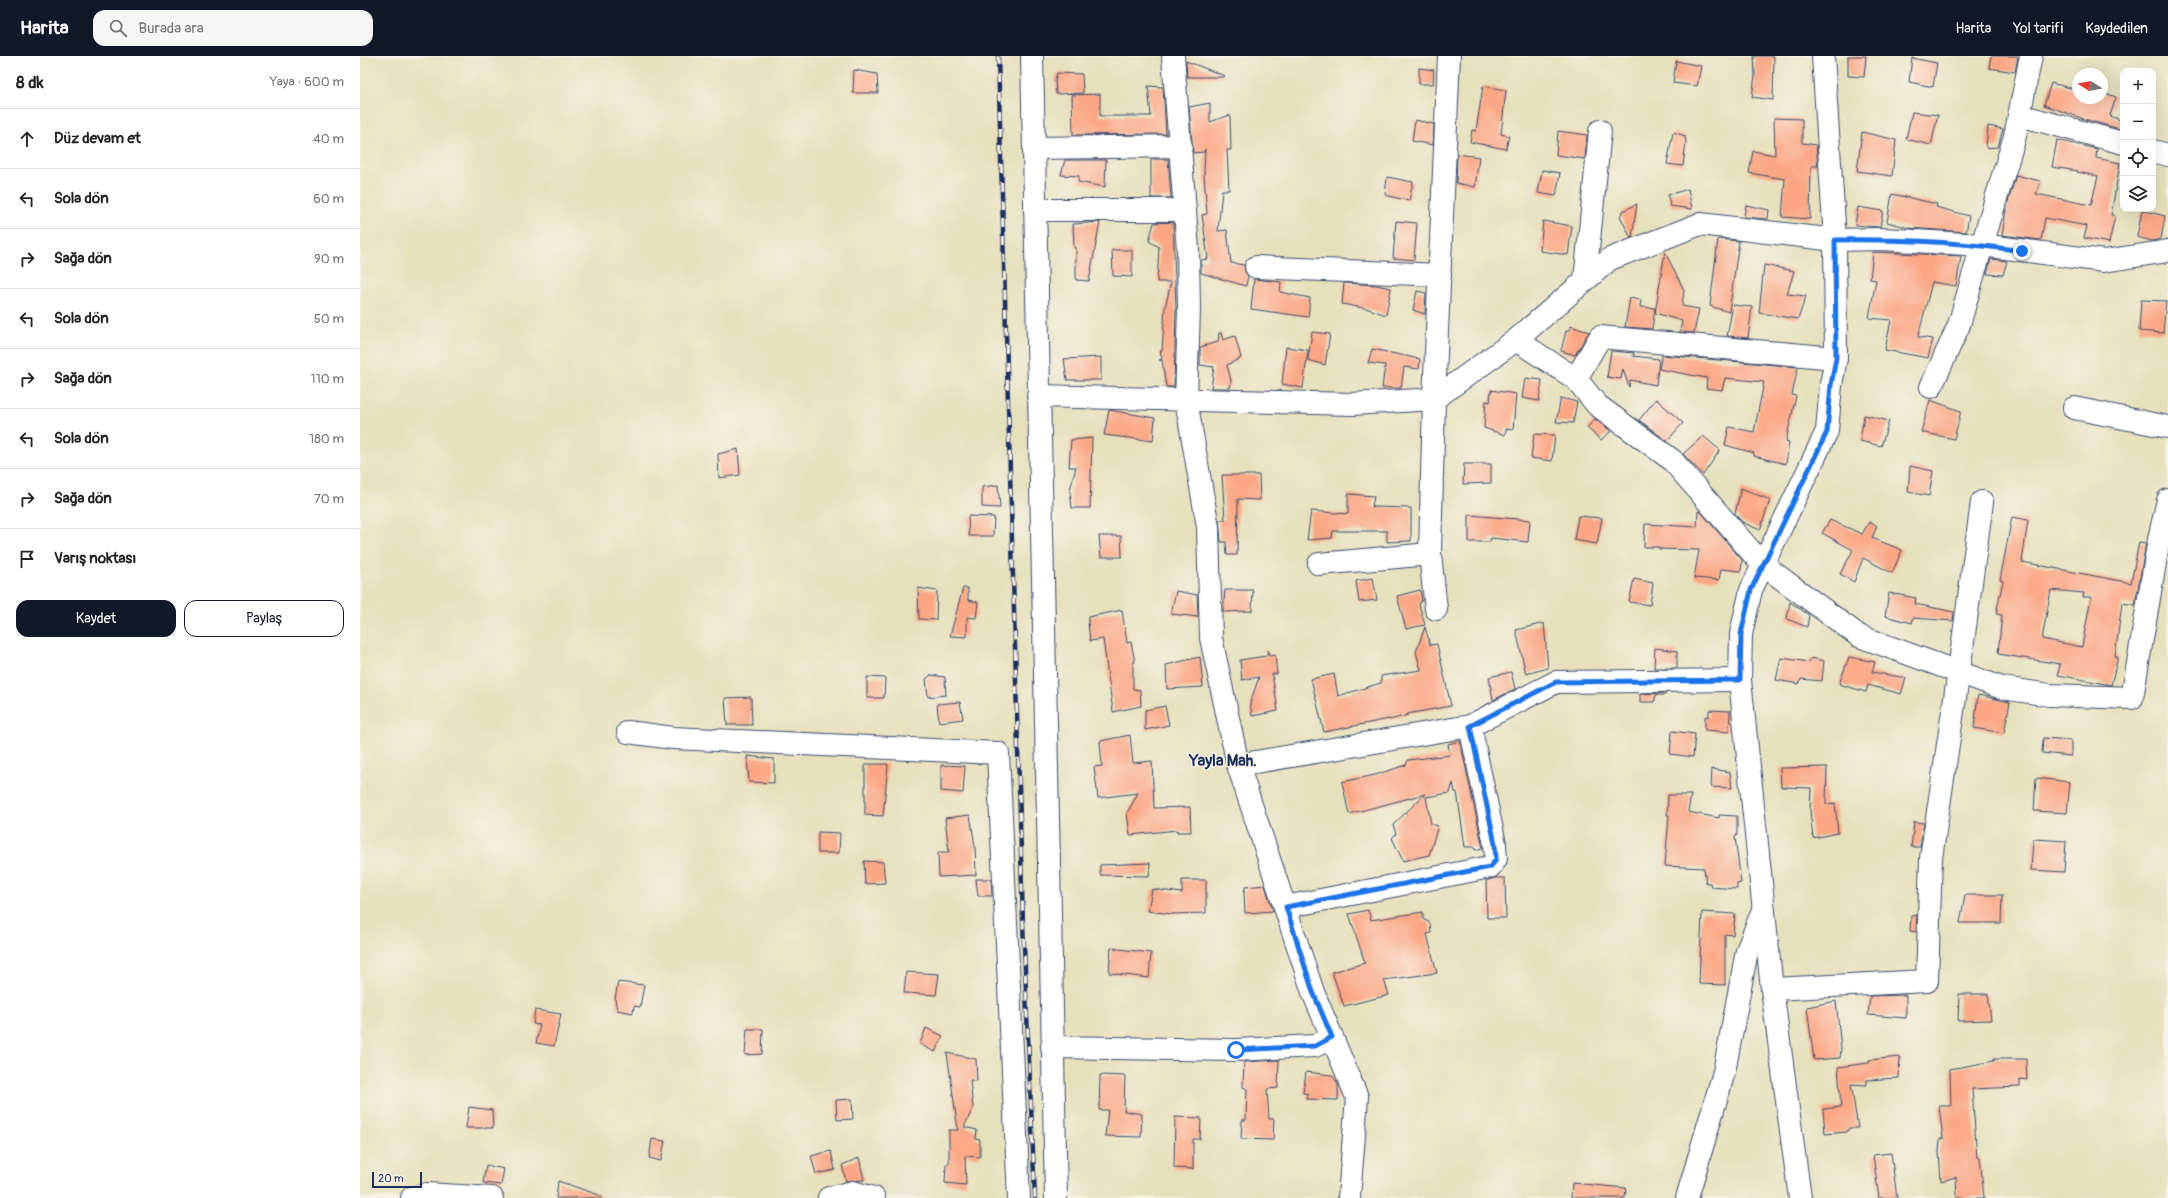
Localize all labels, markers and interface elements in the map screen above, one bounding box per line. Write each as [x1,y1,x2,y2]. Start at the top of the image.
search box [93,10,373,46]
text: Harita [20,16,69,40]
icon: search [107,17,129,39]
text: Burada ara [139,19,204,38]
text: Harita [1955,20,1991,37]
text: Yol tarifi [2013,20,2063,37]
text: Kaydedilen [2085,20,2148,37]
north arrow [2072,68,2108,104]
map controls [2120,68,2156,212]
button: + [2120,68,2156,104]
text: 8 dk [16,72,44,93]
text: Yaya · 600 m [270,74,344,90]
button: − [2120,104,2156,140]
icon: ahead [16,128,38,150]
text: Düz devam et [54,129,141,148]
text: 40 m [313,131,344,147]
button: locate [2120,140,2156,176]
button: layers [2120,176,2156,212]
icon: left [16,188,38,210]
text: Sola dön [54,189,109,208]
text: 60 m [313,191,344,207]
route end [2013,242,2031,260]
icon: right [16,248,38,270]
text: Sağa dön [54,249,112,268]
text: 90 m [314,251,344,267]
icon: left [16,308,38,330]
text: Sola dön [54,309,109,328]
text: 50 m [314,311,344,327]
icon: right [16,368,38,390]
text: Sağa dön [54,369,112,388]
text: 110 m [311,371,344,387]
icon: left [16,428,38,450]
text: Sola dön [54,429,109,448]
text: 180 m [309,431,344,447]
icon: right [16,488,38,510]
text: Sağa dön [54,489,112,508]
text: 70 m [314,491,344,507]
icon: arrive [16,548,38,570]
text: Varış noktası [54,549,136,568]
button: Kaydet [16,600,176,637]
button: Paylaş [184,600,344,637]
district label: Yayla Mah. [1188,751,1257,771]
route start [1227,1041,1245,1059]
scale bar [372,1170,422,1189]
text: 20 m [378,1172,404,1185]

